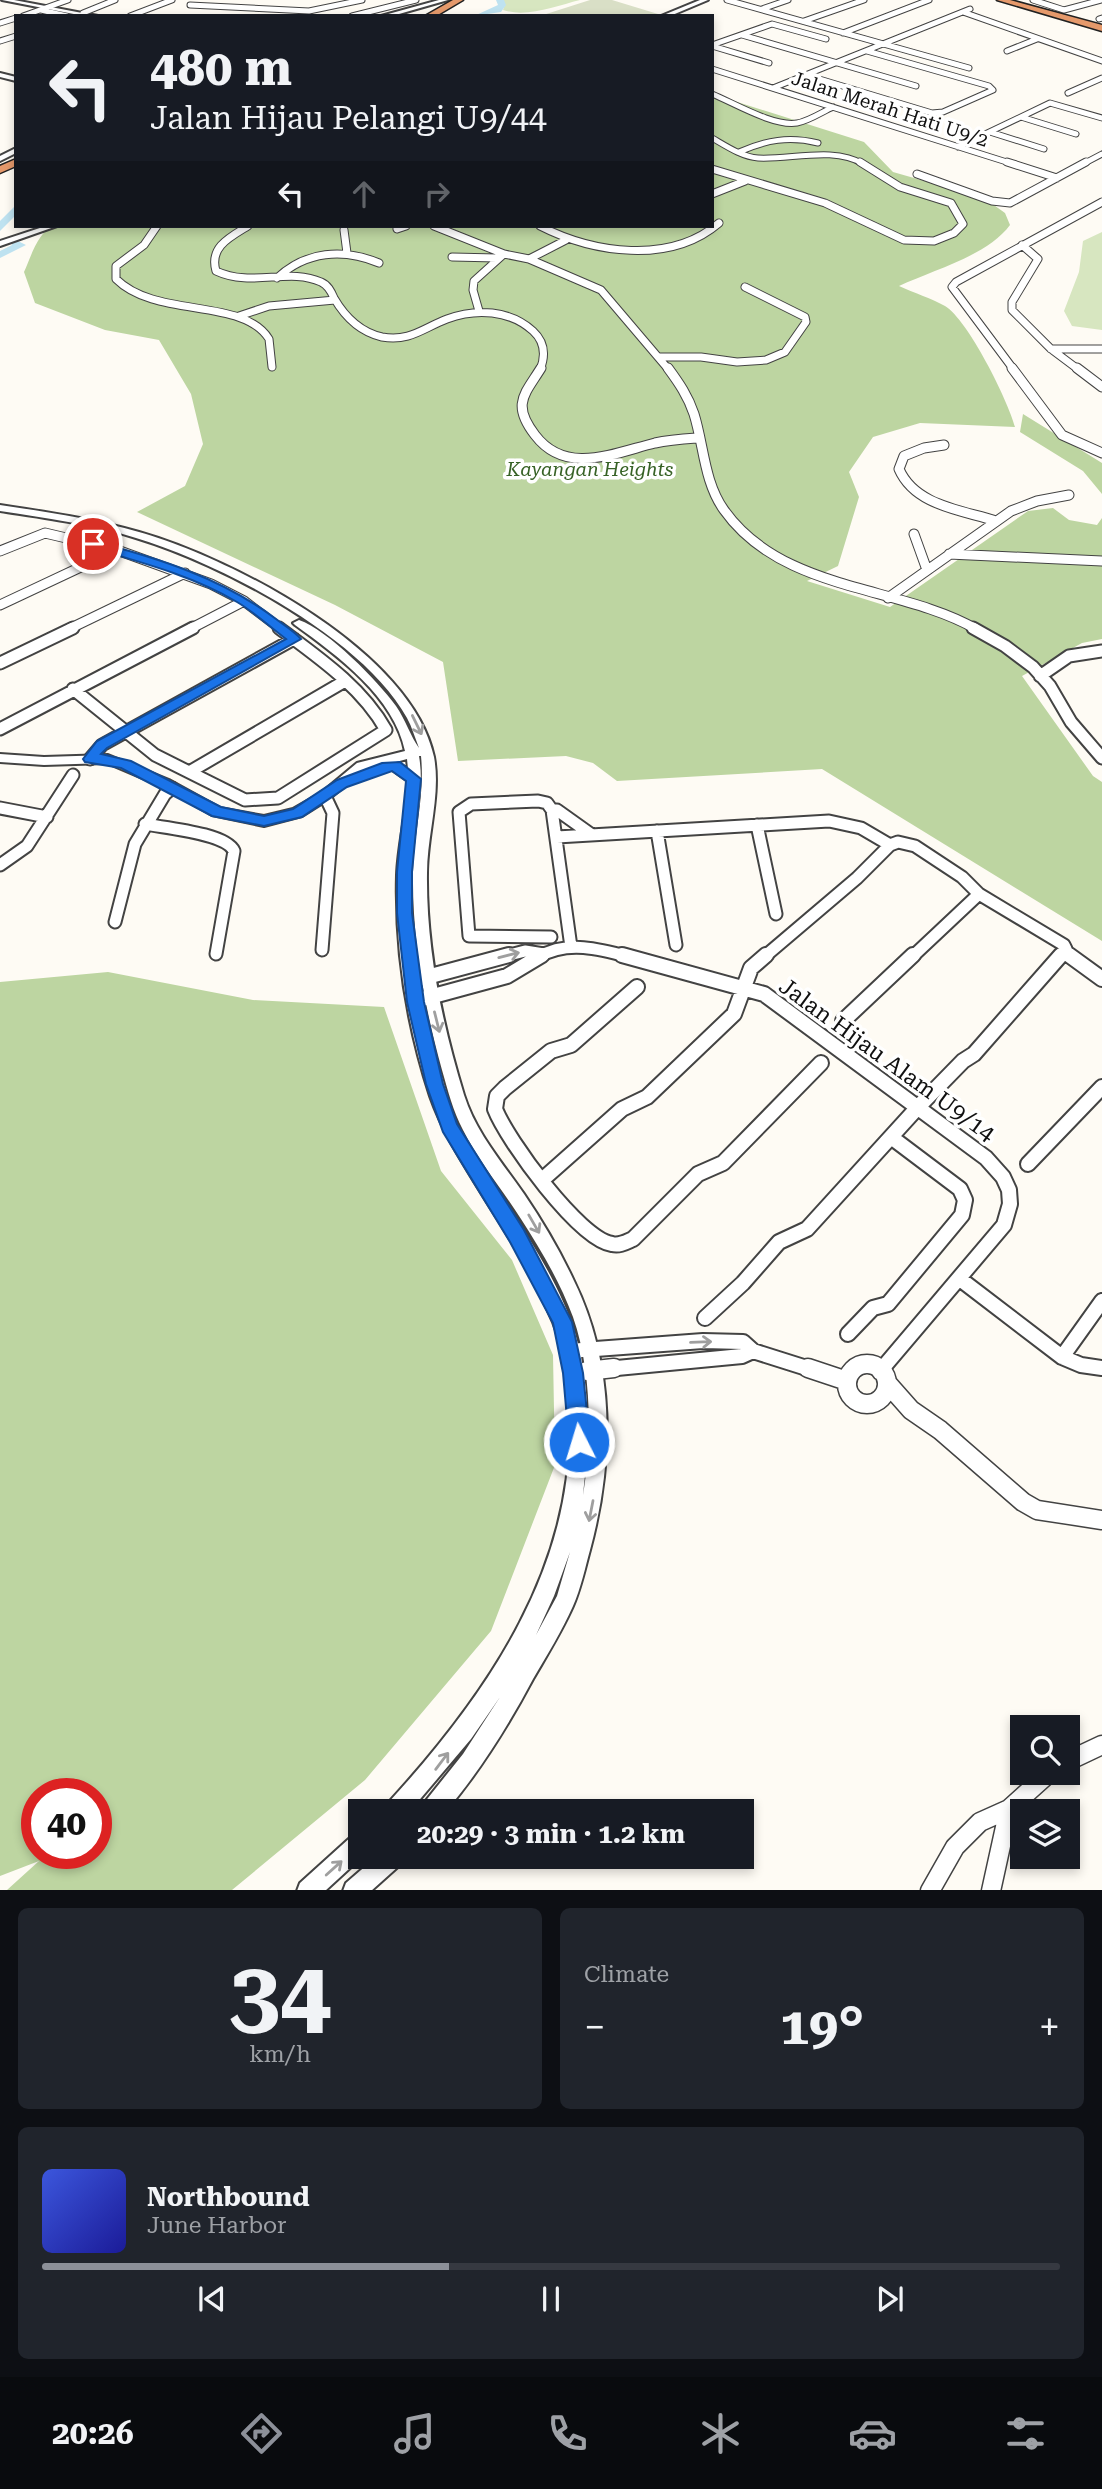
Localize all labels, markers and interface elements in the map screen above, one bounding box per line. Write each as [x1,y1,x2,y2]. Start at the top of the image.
text: 480 m [150,40,292,97]
icon: left [35,42,126,133]
street label: Jalan Merah Hati U9/2 [789,66,991,152]
text: Jalan Hijau Pelangi U9/44 [150,99,547,137]
icon: left [272,175,310,213]
icon: ahead [345,175,383,213]
icon: right [418,175,456,213]
park label: Kayangan Heights [506,458,674,481]
pin [63,514,123,574]
icon: arrive [74,525,112,563]
one-way arrow [410,714,424,735]
one-way arrow [497,948,520,961]
street label: Jalan Hijau Alam U9/14 [774,973,1000,1148]
one-way arrow [431,1010,444,1033]
one-way arrow [527,1214,541,1234]
one-way arrow [689,1335,712,1348]
position arrow [542,1405,616,1479]
one-way arrow [583,1499,597,1522]
map controls [1010,1715,1080,1869]
button: search [1010,1715,1080,1785]
one-way arrow [434,1752,449,1771]
speed limit sign: 40 [21,1778,112,1869]
button: layers [1010,1799,1080,1869]
text: 20:29 · 3 min · 1.2 km [417,1819,685,1849]
one-way arrow [325,1859,342,1876]
text: 34 [229,1942,331,2048]
text: Climate [584,1961,669,1988]
text: 19° [780,1996,864,2057]
text: − [584,2005,605,2049]
text: + [1039,2005,1060,2049]
text: km/h [249,2041,311,2068]
text: Northbound [147,2182,310,2212]
text: June Harbor [147,2212,287,2239]
icon: previous [193,2280,231,2318]
icon: pause [532,2280,570,2318]
icon: next [871,2280,909,2318]
icon: directions [237,2409,286,2458]
icon: music [390,2409,439,2458]
icon: phone [543,2409,592,2458]
icon: climate [696,2409,745,2458]
icon: car [848,2409,897,2458]
icon: filters [1001,2409,1050,2458]
text: 20:26 [52,2414,134,2452]

